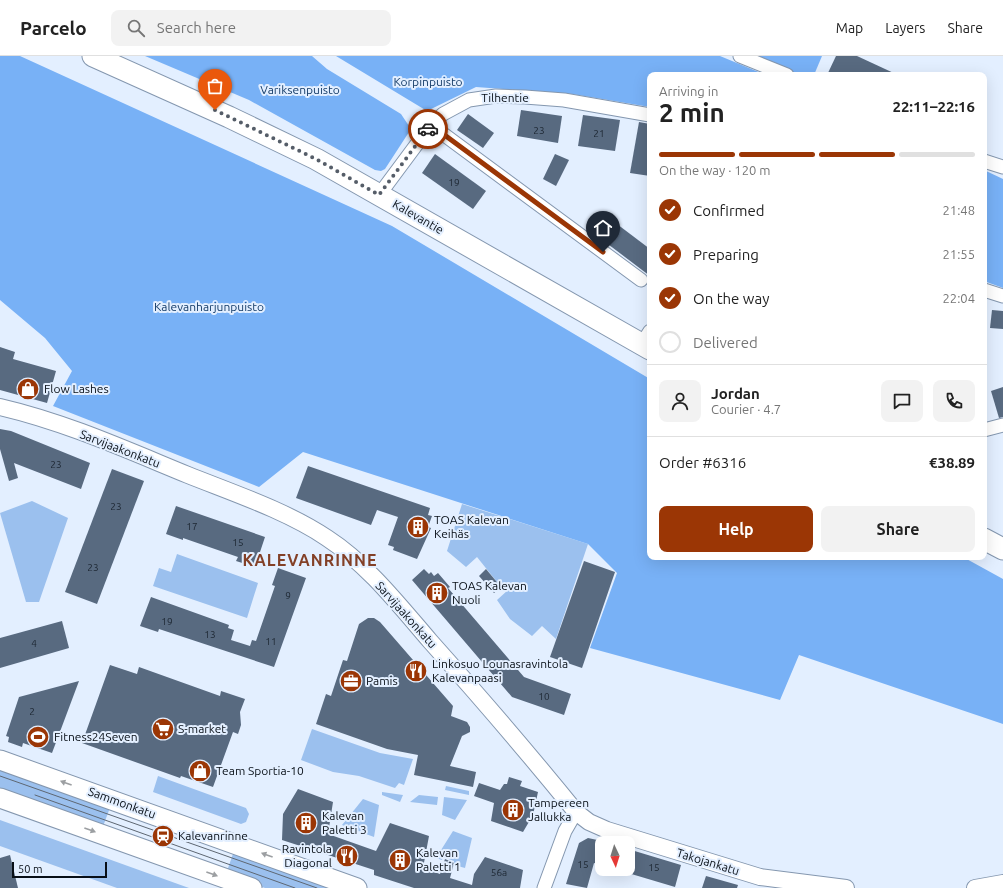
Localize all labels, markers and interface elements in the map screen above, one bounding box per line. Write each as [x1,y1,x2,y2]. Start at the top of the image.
search box [111,10,391,46]
text: Parcelo [20,17,87,39]
icon: search [125,17,147,39]
text: Search here [157,19,236,36]
text: Map [836,20,863,36]
text: Layers [885,20,925,36]
text: Share [947,20,983,36]
pin [198,69,232,110]
icon: bag [204,75,226,97]
park label: Korpinpuisto [393,75,463,88]
park label: Variksenpuisto [260,83,340,96]
text: Arriving in [659,84,718,98]
street label: Tilhentie [481,91,529,104]
text: 2 min [659,98,725,127]
text: 22:11–22:16 [892,98,975,115]
courier [408,109,448,149]
icon: car [417,118,439,140]
house number: 23 [533,125,545,136]
house number: 21 [593,128,605,139]
text: On the way · 120 m [659,163,771,177]
house number: 19 [448,177,460,188]
street label: Kalevantie [391,197,446,236]
icon: check [659,199,681,221]
text: Confirmed [693,202,765,219]
text: 21:48 [942,203,975,217]
pin [586,211,620,252]
icon: home [592,217,614,239]
icon: check [659,243,681,265]
text: Preparing [693,246,759,263]
text: 21:55 [942,247,975,261]
icon: check [659,287,681,309]
text: On the way [693,290,769,307]
text: 22:04 [942,291,975,305]
park label: Kalevanharjunpuisto [154,300,264,313]
text: Delivered [693,334,758,351]
shop icon: Flow Lashes [15,376,41,402]
button: person [659,380,701,422]
button: chat [881,380,923,422]
button: phone [933,380,975,422]
place label: Flow Lashes [44,382,109,395]
text: Jordan [711,385,760,402]
text: Courier · 4.7 [711,402,781,416]
street label: Sarvijaakonkatu [78,427,162,470]
text: Order #6316 [659,454,746,471]
text: €38.89 [929,454,975,471]
house number: 23 [50,459,62,470]
house number: 23 [110,501,122,512]
button: Help [659,506,813,552]
button: Share [821,506,975,552]
place label: TOAS Kalevan Keihäs [434,513,509,540]
building icon: TOAS Kalevan Keihäs [405,514,431,540]
house number: 17 [186,521,198,532]
house number: 15 [232,537,244,548]
district label: KALEVANRINNE [243,551,377,569]
house number: 23 [87,562,99,573]
street label: Sarvijaakonkatu [373,579,440,651]
place label: TOAS Kalevan Nuoli [452,579,527,606]
building icon: TOAS Kalevan Nuoli [424,580,450,606]
house number: 9 [285,590,291,601]
house number: 19 [161,616,173,627]
house number: 13 [204,629,216,640]
house number: 11 [265,636,277,647]
house number: 4 [31,638,37,649]
place label: Linkosuo Lounasravintola Kalevanpaasi [432,657,568,684]
restaurant icon: Linkosuo Lounasravintola Kalevanpaasi [403,658,429,684]
office icon: Pamis [338,668,364,694]
place label: Pamis [366,674,398,687]
house number: 10 [538,691,550,702]
house number: 2 [29,706,35,717]
supermarket icon: S-market [150,716,176,742]
place label: S-market [178,722,226,735]
sports icon: Fitness24Seven [25,724,51,750]
place label: Fitness24Seven [54,730,138,743]
shop icon: Team Sportia-10 [187,758,213,784]
place label: Team Sportia-10 [216,764,304,777]
one-way arrow [60,780,72,786]
street label: Sammonkatu [87,784,158,821]
place label: Tampereen Jallukka [528,796,589,823]
building icon: Tampereen Jallukka [500,797,526,823]
place label: Kalevan Paletti 3 [322,809,367,836]
building icon: Kalevan Paletti 3 [293,810,319,836]
station icon: Kalevanrinne [150,823,176,849]
one-way arrow [84,827,96,833]
place label: Kalevanrinne [178,829,248,842]
north arrow [595,836,635,876]
map controls [595,836,635,876]
place label: Ravintola Diagonal [282,842,332,869]
restaurant icon: Ravintola Diagonal [334,843,360,869]
place label: Kalevan Paletti 1 [416,846,461,873]
street label: Takojankatu [675,846,741,877]
building icon: Kalevan Paletti 1 [387,847,413,873]
one-way arrow [261,852,273,858]
house number: 15 [577,859,589,870]
scale bar [12,860,107,879]
house number: 15 [648,862,660,873]
text: 50 m [18,863,42,875]
house number: 56a [491,867,507,878]
one-way arrow [206,871,218,877]

